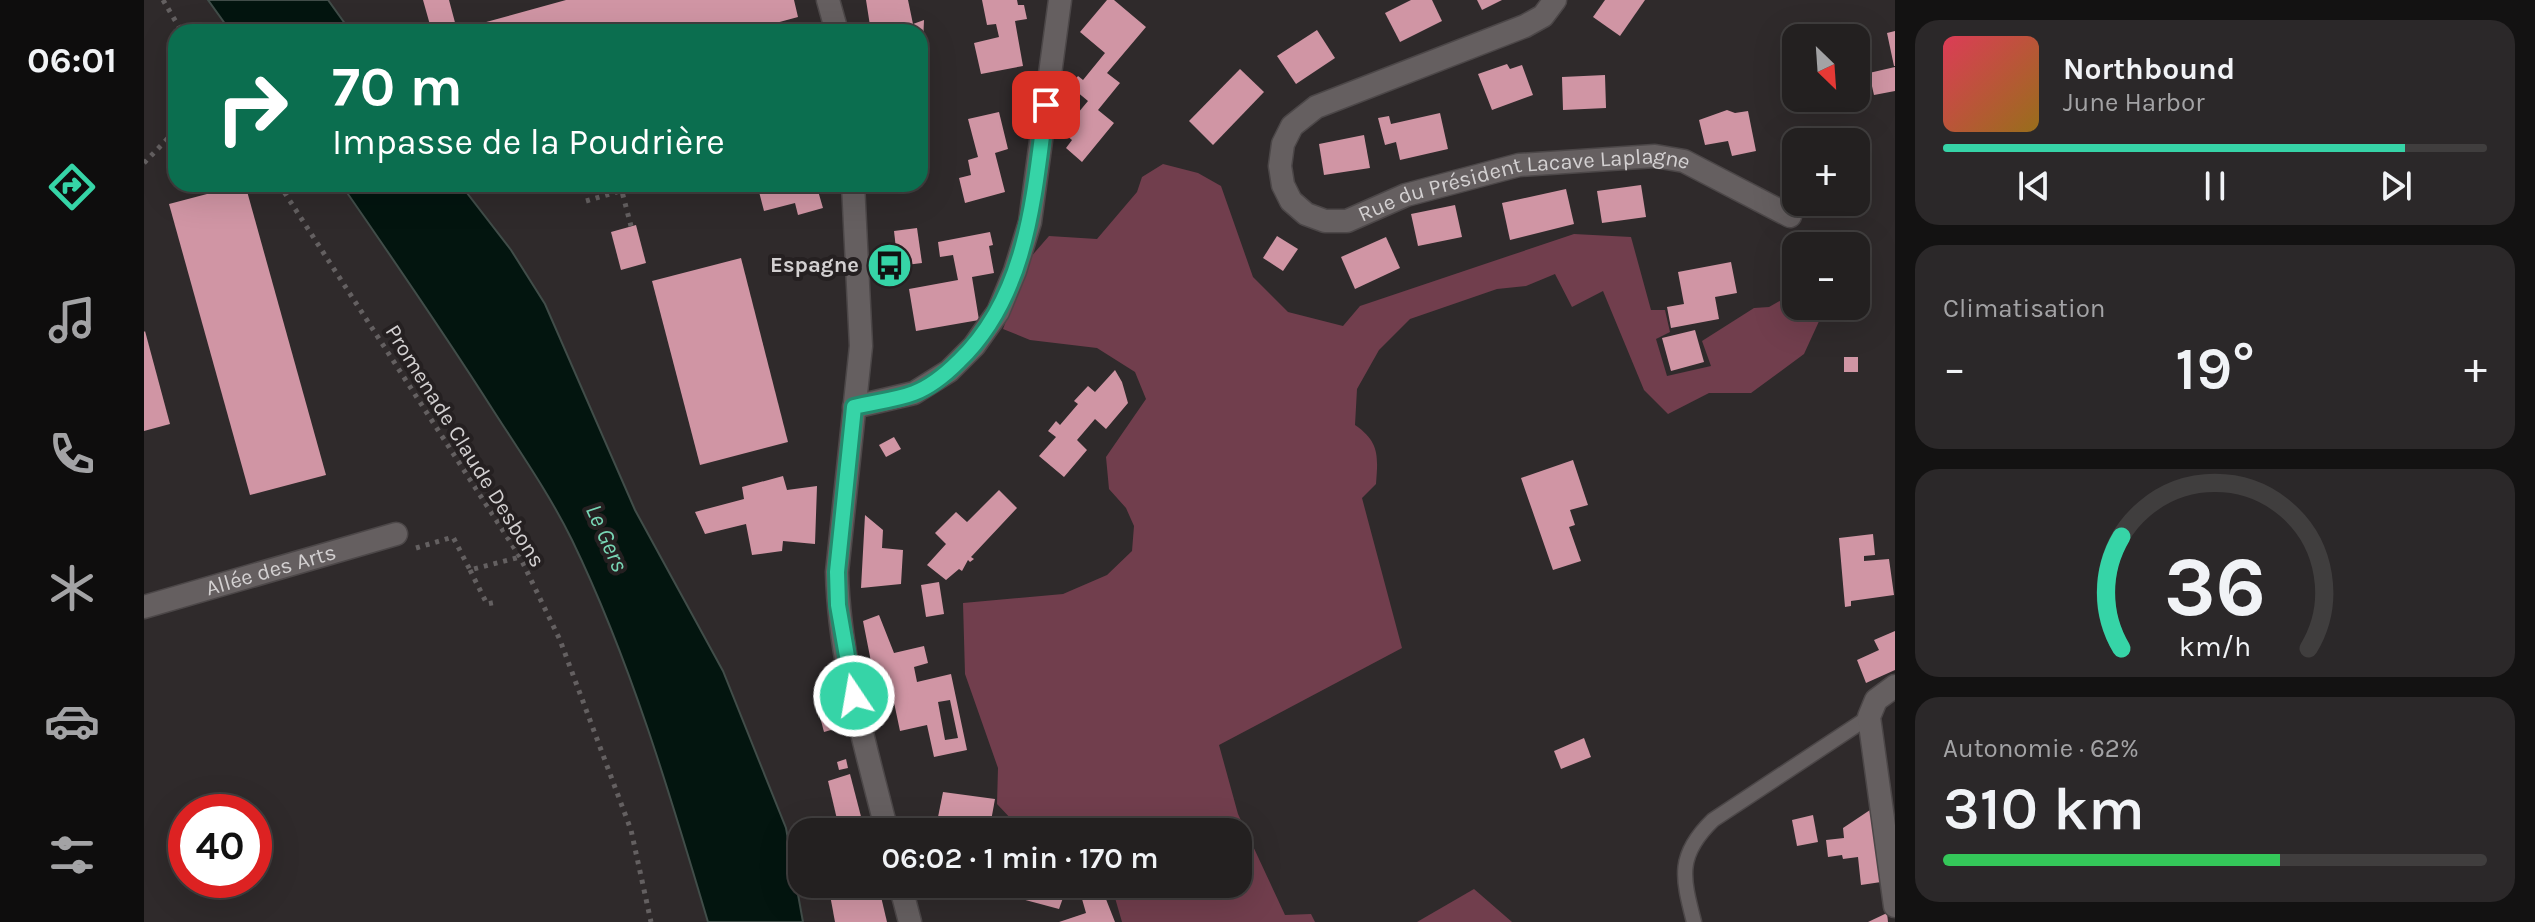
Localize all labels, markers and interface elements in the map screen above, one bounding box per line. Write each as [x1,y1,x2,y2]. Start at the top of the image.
north arrow [1782,24,1870,112]
map controls [1782,24,1870,320]
text: 06:01 [27,39,117,81]
text: Northbound [2063,51,2235,87]
text: 70 m [332,54,463,119]
icon: right [200,56,304,160]
pin [1012,71,1080,139]
icon: arrive [1024,83,1068,127]
text: June Harbor [2063,87,2205,118]
text: Impasse de la Poudrière [332,121,725,163]
button: + [1782,128,1870,216]
street label: Rue du Président Lacave Laplagne [1354,143,1695,228]
icon: directions [44,159,100,215]
icon: previous [2012,164,2056,208]
icon: pause [2193,164,2237,208]
icon: next [2374,164,2418,208]
button: − [1782,232,1870,320]
bus stop icon: Espagne [866,241,914,289]
place label: Espagne [770,252,859,278]
icon: music [44,292,100,348]
text: Climatisation [1943,293,2106,324]
street label: Promenade Claude Desbons [380,320,550,572]
text: 19° [2175,334,2255,404]
text: − [1943,343,1966,394]
text: + [2464,343,2487,394]
icon: phone [44,426,100,482]
water label: Le Gers [580,500,634,576]
street label: Allée des Arts [203,539,339,601]
text: 36 [2164,539,2266,636]
icon: climate [44,560,100,616]
text: km/h [2179,631,2251,664]
position arrow [812,654,896,738]
icon: car [44,693,100,749]
text: Autonomie · 62% [1943,733,2139,764]
text: 310 km [1943,774,2145,844]
speed limit sign: 40 [168,794,272,898]
icon: filters [44,827,100,883]
text: 06:02 · 1 min · 170 m [881,840,1159,876]

